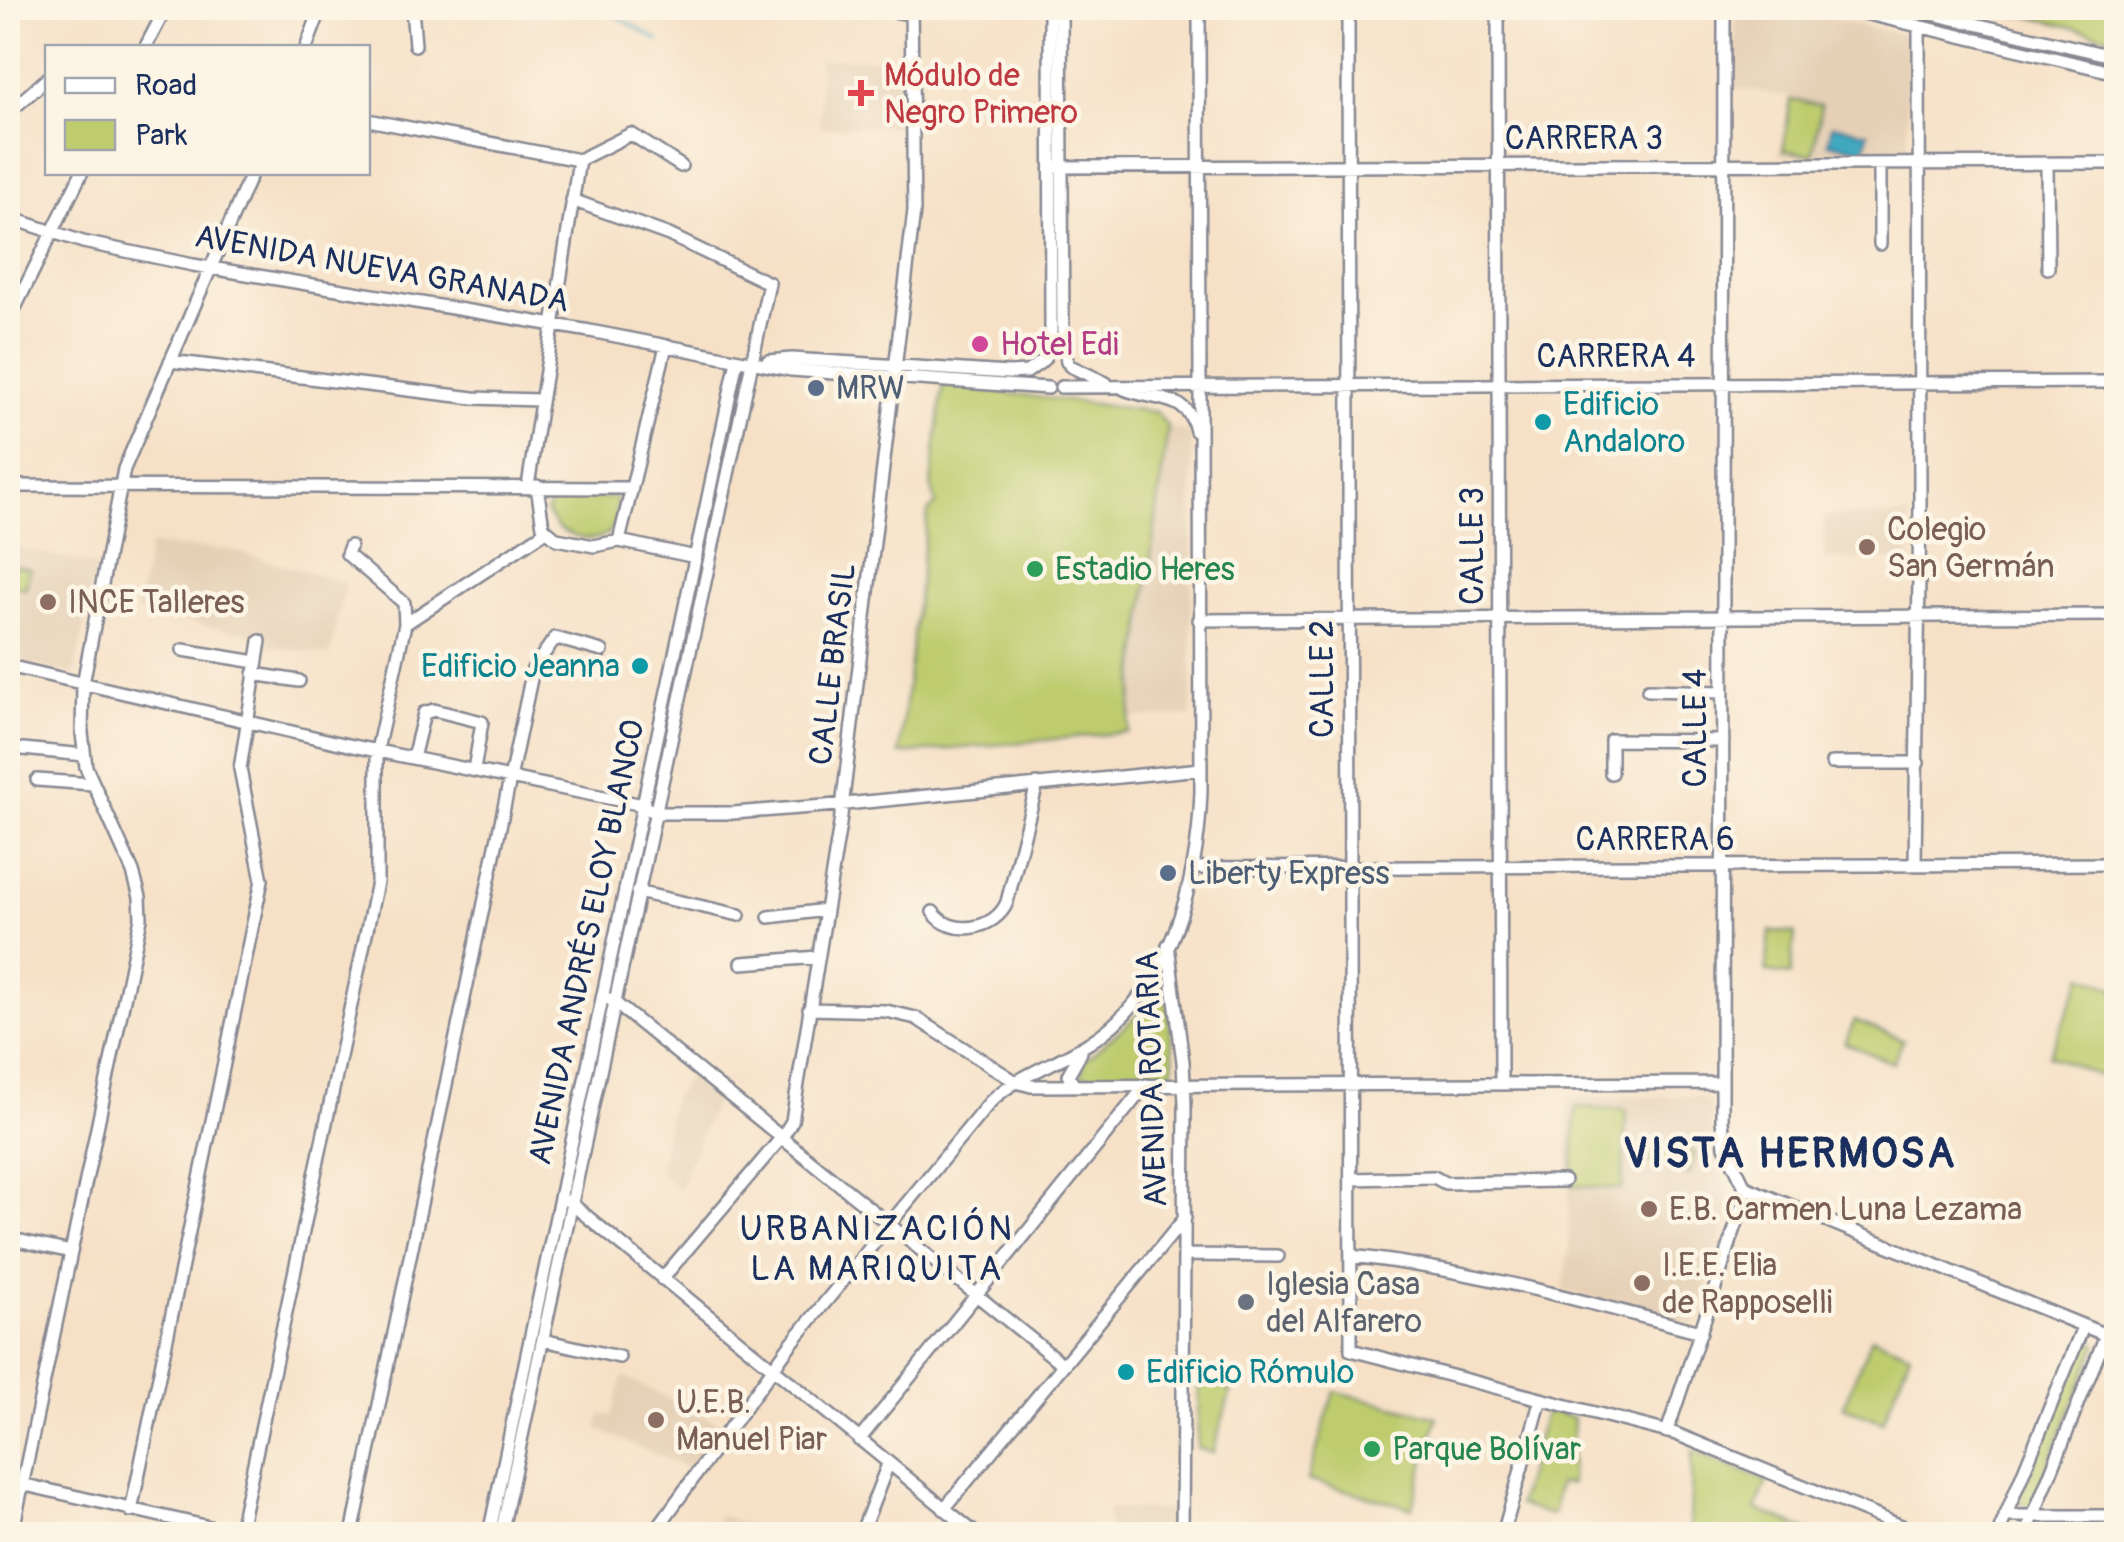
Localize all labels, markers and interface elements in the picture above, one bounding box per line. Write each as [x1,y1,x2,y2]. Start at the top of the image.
legend [45,45,370,175]
place label: Módulo de Negro Primero [884,56,1078,133]
text: Road [135,67,197,104]
marker: Módulo de Negro Primero [848,80,874,106]
text: Park [135,117,188,154]
street label: CARRERA 3 [1505,119,1663,159]
street label: AVENIDA NUEVA GRANADA [192,216,572,322]
place label: Hotel Edi [1000,325,1119,365]
marker: Hotel Edi [969,333,991,355]
street label: CARRERA 4 [1536,337,1696,377]
place label: MRW [836,369,905,409]
marker: MRW [805,377,827,399]
place label: Edificio Andaloro [1563,385,1685,462]
marker: Edificio Andaloro [1532,411,1554,433]
street label: CALLE 3 [1453,487,1493,605]
place label: Colegio San Germán [1887,510,2055,587]
marker: Colegio San Germán [1856,536,1878,558]
place label: Estadio Heres [1055,550,1235,590]
marker: Estadio Heres [1024,558,1046,580]
street label: CALLE BRASIL [801,561,865,767]
place label: INCE Talleres [68,583,245,623]
marker: INCE Talleres [37,591,59,613]
street label: CALLE 2 [1303,620,1343,738]
place label: Edificio Jeanna [421,647,620,687]
marker: Edificio Jeanna [629,655,651,677]
street label: CALLE 4 [1676,669,1716,787]
street label: AVENIDA ANDRÉS ELOY BLANCO [520,716,654,1168]
street label: CARRERA 6 [1575,820,1735,860]
place label: Liberty Express [1188,854,1389,894]
marker: Liberty Express [1157,862,1179,884]
street label: AVENIDA ROTARIA [1128,950,1176,1208]
district label: VISTA HERMOSA [1623,1128,1957,1180]
place label: E.B. Carmen Luna Lezama [1669,1190,2022,1230]
marker: E.B. Carmen Luna Lezama [1638,1198,1660,1220]
district label: URBANIZACIÓN LA MARIQUITA [740,1207,1014,1291]
place label: I.E.E. Elia de Rapposelli [1662,1246,1833,1323]
place label: Iglesia Casa del Alfarero [1266,1265,1422,1342]
marker: I.E.E. Elia de Rapposelli [1631,1272,1653,1294]
marker: Iglesia Casa del Alfarero [1235,1291,1257,1313]
place label: Edificio Rómulo [1146,1353,1354,1393]
marker: Edificio Rómulo [1115,1361,1137,1383]
place label: U.E.B. Manuel Piar [676,1383,828,1460]
marker: U.E.B. Manuel Piar [645,1409,667,1431]
place label: Parque Bolívar [1392,1430,1582,1470]
marker: Parque Bolívar [1361,1438,1383,1460]

